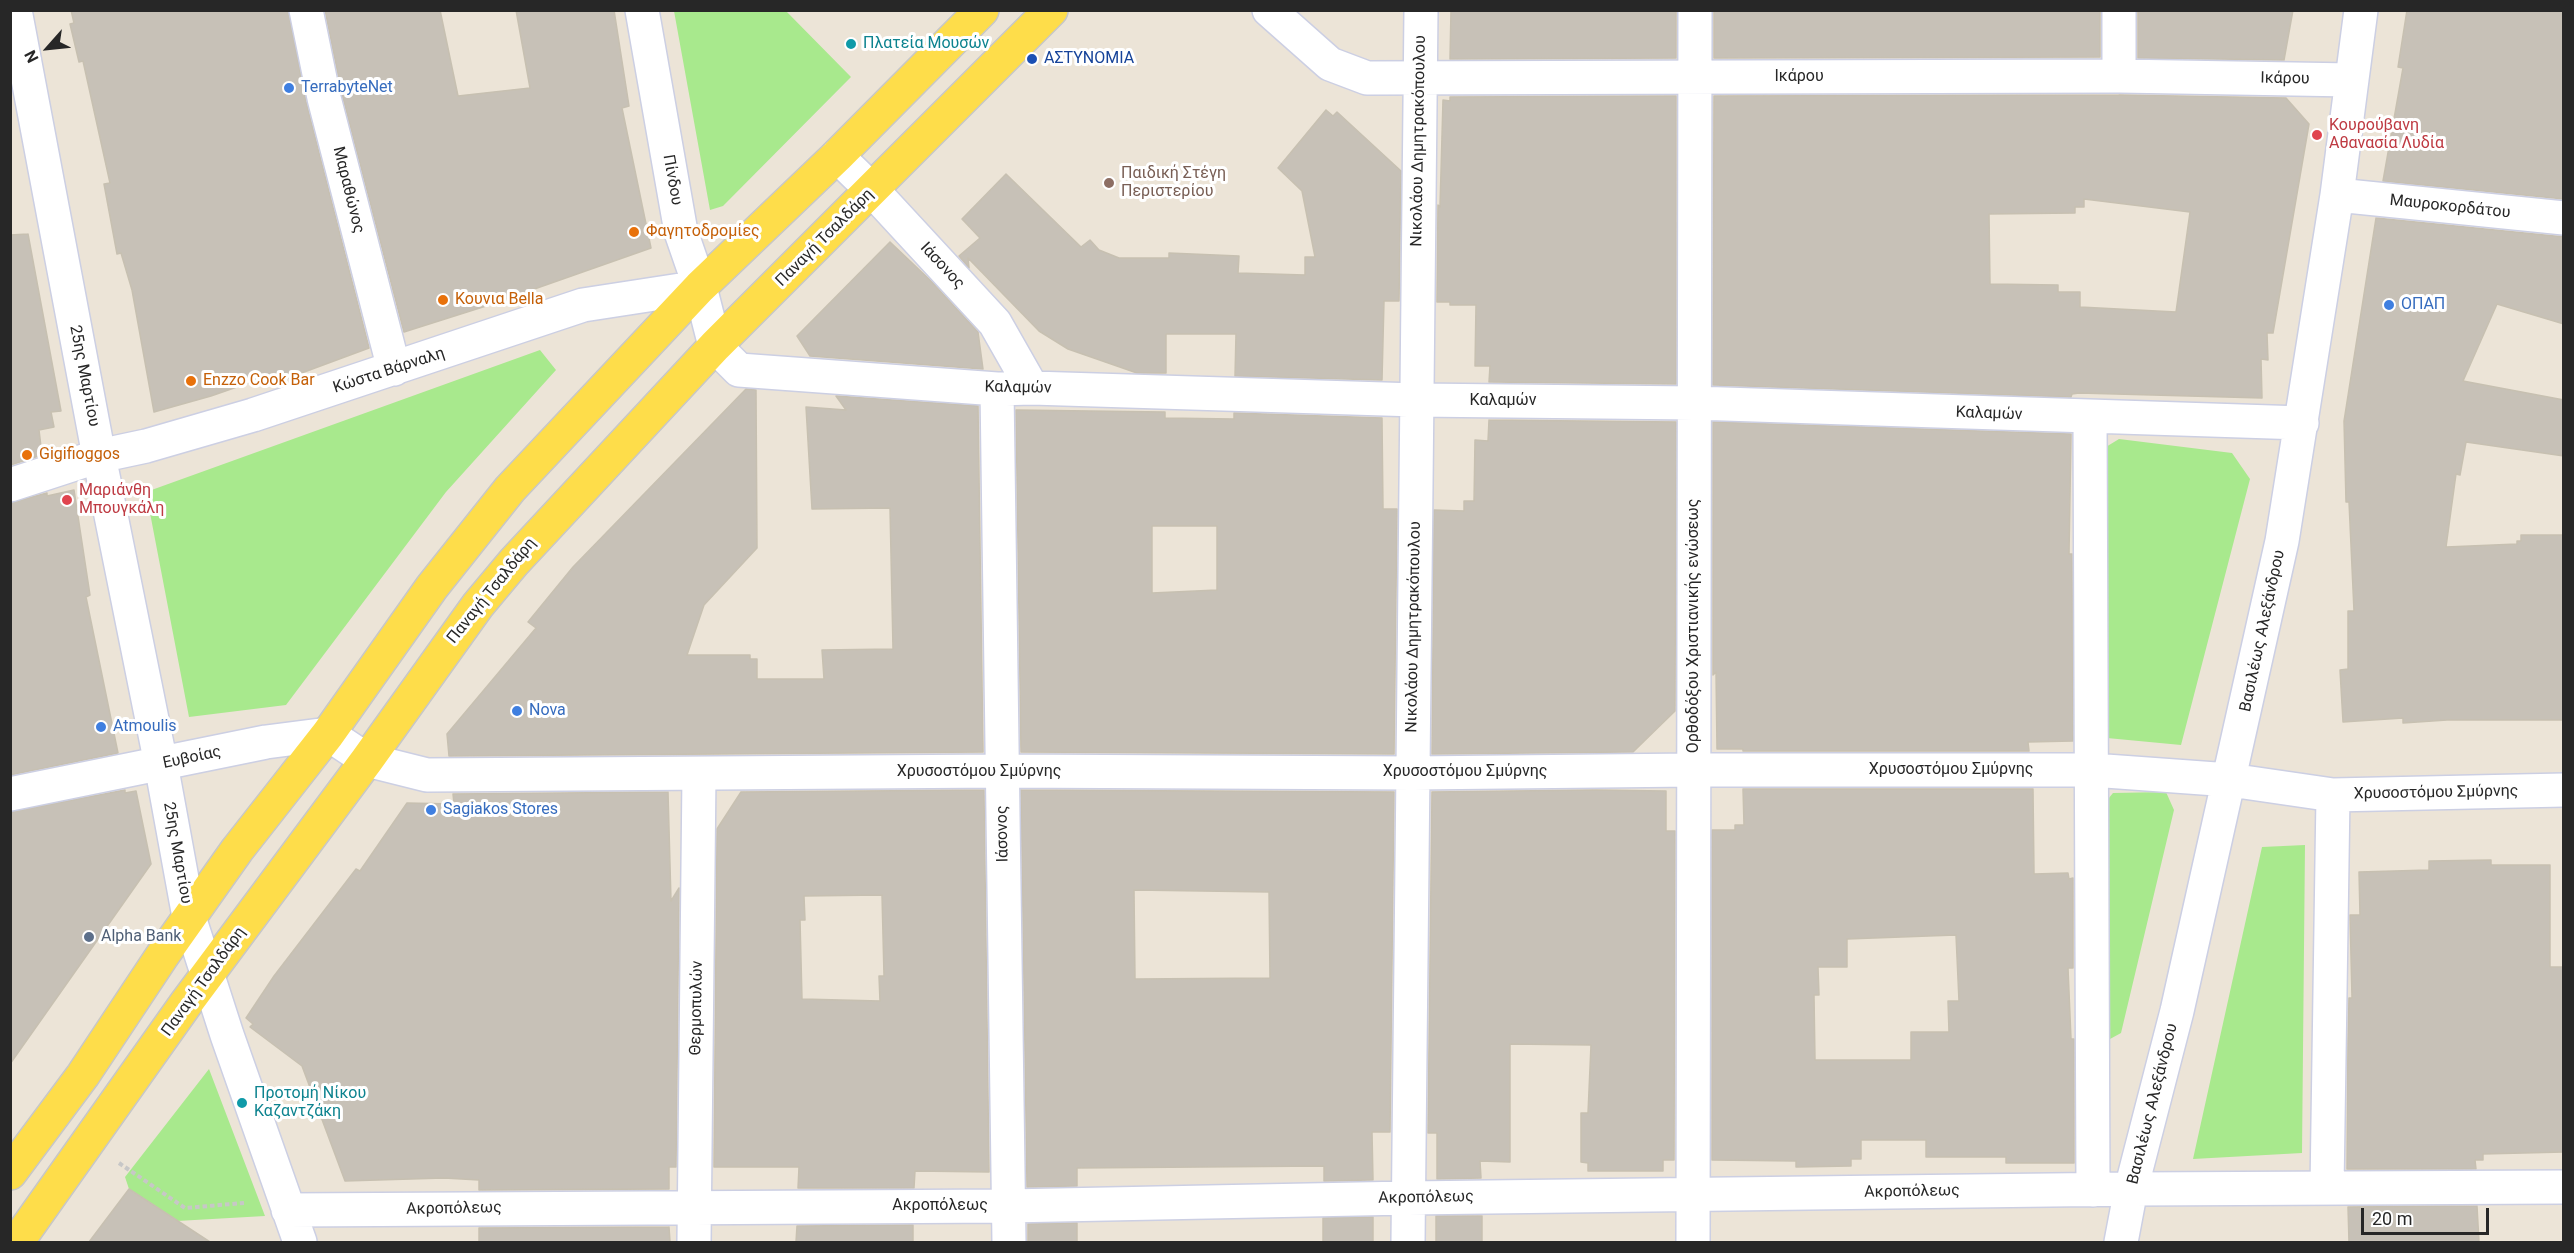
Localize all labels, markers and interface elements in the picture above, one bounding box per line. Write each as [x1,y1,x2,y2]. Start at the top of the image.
north arrow [18,18,78,78]
place label: Πλατεία Μουσών [863,34,989,54]
street label: Νικολάου Δημητρακόπουλου [1408,35,1430,247]
marker: Πλατεία Μουσών [844,37,858,51]
text: N [20,47,43,66]
place label: ΑΣΤΥΝΟΜΙΑ [1044,49,1134,69]
marker: ΑΣΤΥΝΟΜΙΑ [1025,52,1039,66]
street label: Ικάρου [1774,67,1824,87]
street label: Ικάρου [2260,69,2310,89]
place label: TerrabyteNet [301,78,393,98]
marker: TerrabyteNet [282,81,296,95]
place label: Κουρούβανη Αθανασία Λυδία [2329,116,2444,154]
marker: Κουρούβανη Αθανασία Λυδία [2310,128,2324,142]
street label: Μαραθώνος [328,145,368,235]
street label: Πίνδου [658,153,686,207]
place label: Παιδική Στέγη Περιστερίου [1121,164,1226,202]
marker: Παιδική Στέγη Περιστερίου [1102,176,1116,190]
street label: Παναγή Τσαλδάρη [772,185,878,291]
street label: Μαυροκορδάτου [2389,191,2511,223]
place label: Φαγητοδρομίες [646,222,760,242]
marker: Φαγητοδρομίες [627,225,641,239]
street label: Ιάσονος [916,239,968,293]
place label: Κουνια Bella [455,290,543,310]
marker: Κουνια Bella [436,293,450,307]
place label: ΟΠΑΠ [2401,295,2445,315]
marker: ΟΠΑΠ [2382,298,2396,312]
street label: 25ης Μαρτίου [65,324,103,428]
street label: Κώστα Βάρναλη [331,344,447,398]
place label: Enzzo Cook Bar [203,371,315,391]
marker: Enzzo Cook Bar [184,374,198,388]
street label: Καλαμών [984,378,1052,398]
street label: Καλαμών [1470,391,1536,411]
street label: Καλαμών [1955,403,2023,425]
place label: Gigifioggos [39,445,120,465]
marker: Gigifioggos [20,448,34,462]
place label: Μαριάνθη Μπουγκάλη [79,481,164,519]
marker: Μαριάνθη Μπουγκάλη [60,493,74,507]
street label: Ορθοδόξου Χριστιανικής ενώσεως [1684,499,1704,753]
street label: Νικολάου Δημητρακόπουλου [1403,521,1425,733]
street label: Παναγή Τσαλδάρη [444,534,540,648]
street label: Βασιλέως Αλεξάνδρου [2236,548,2290,714]
place label: Nova [529,701,566,721]
marker: Nova [510,704,524,718]
place label: Atmoulis [113,717,177,737]
marker: Atmoulis [94,720,108,734]
street label: Ευβοίας [161,742,223,774]
street label: Χρυσοστόμου Σμύρνης [1869,760,2033,780]
street label: Χρυσοστόμου Σμύρνης [897,762,1061,782]
street label: Χρυσοστόμου Σμύρνης [1383,762,1547,782]
street label: Χρυσοστόμου Σμύρνης [2353,782,2519,804]
place label: Sagiakos Stores [443,800,558,820]
street label: 25ης Μαρτίου [159,801,195,905]
marker: Sagiakos Stores [424,803,438,817]
street label: Ιάσονος [993,805,1013,863]
street label: Παναγή Τσαλδάρη [158,924,250,1040]
place label: Alpha Bank [101,927,181,947]
marker: Alpha Bank [82,930,96,944]
street label: Θερμοπυλών [687,960,707,1056]
street label: Βασιλέως Αλεξάνδρου [2124,1022,2182,1186]
place label: Προτομή Νίκου Καζαντζάκη [254,1084,366,1122]
marker: Προτομή Νίκου Καζαντζάκη [235,1096,249,1110]
street label: Ακροπόλεως [1864,1182,1960,1202]
street label: Ακροπόλεως [1378,1188,1474,1208]
street label: Ακροπόλεως [892,1196,988,1216]
scale bar [2364,1196,2492,1234]
street label: Ακροπόλεως [406,1199,502,1219]
text: 20 m [2372,1208,2412,1229]

